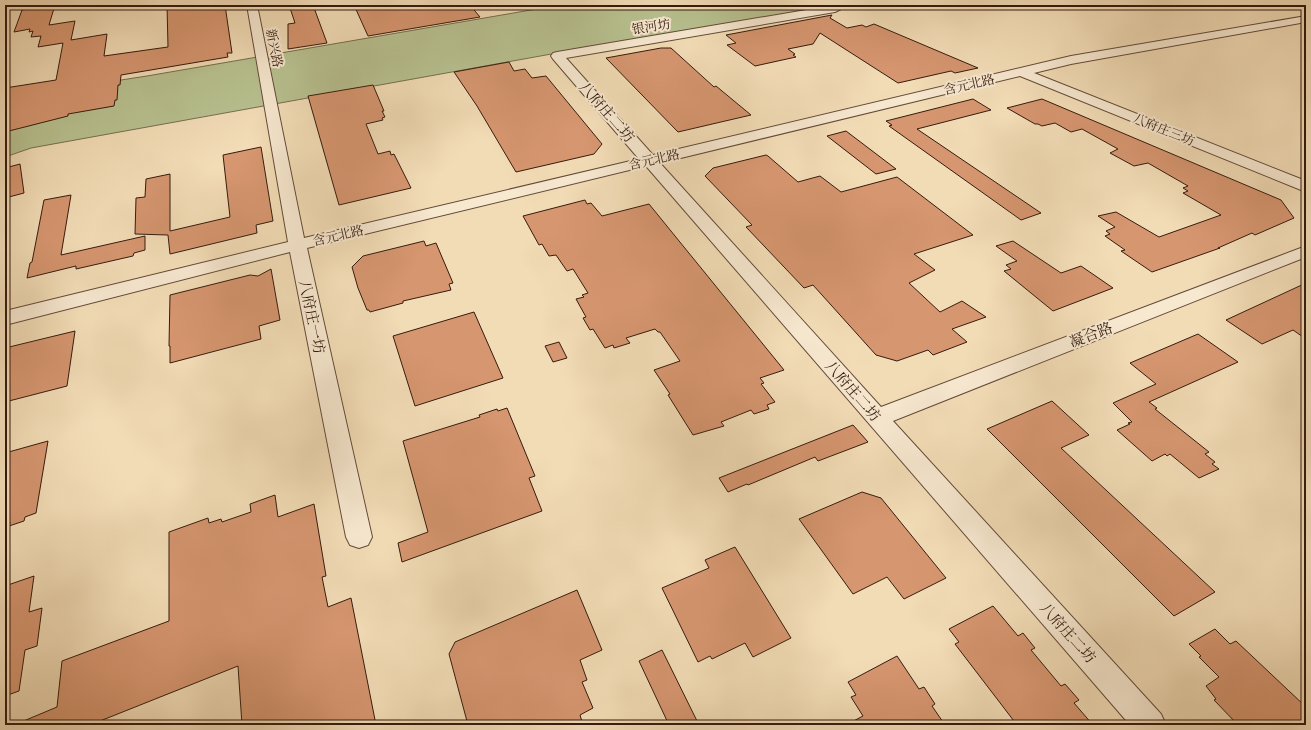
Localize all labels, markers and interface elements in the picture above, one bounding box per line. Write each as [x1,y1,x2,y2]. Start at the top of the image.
street label: 银河坊 [630,15,672,38]
street label: 新兴路 [262,27,287,69]
street label: 含元北路 [942,70,996,99]
street label: 八府庄二坊 [575,77,639,147]
street label: 八府庄三坊 [1130,109,1197,150]
street label: 含元北路 [627,145,681,174]
street label: 含元北路 [311,221,365,250]
street label: 八府庄一坊 [294,278,330,356]
street label: 凝合路 [1066,318,1116,352]
street label: 八府庄二坊 [821,356,885,426]
street label: 八府庄二坊 [1035,598,1101,668]

